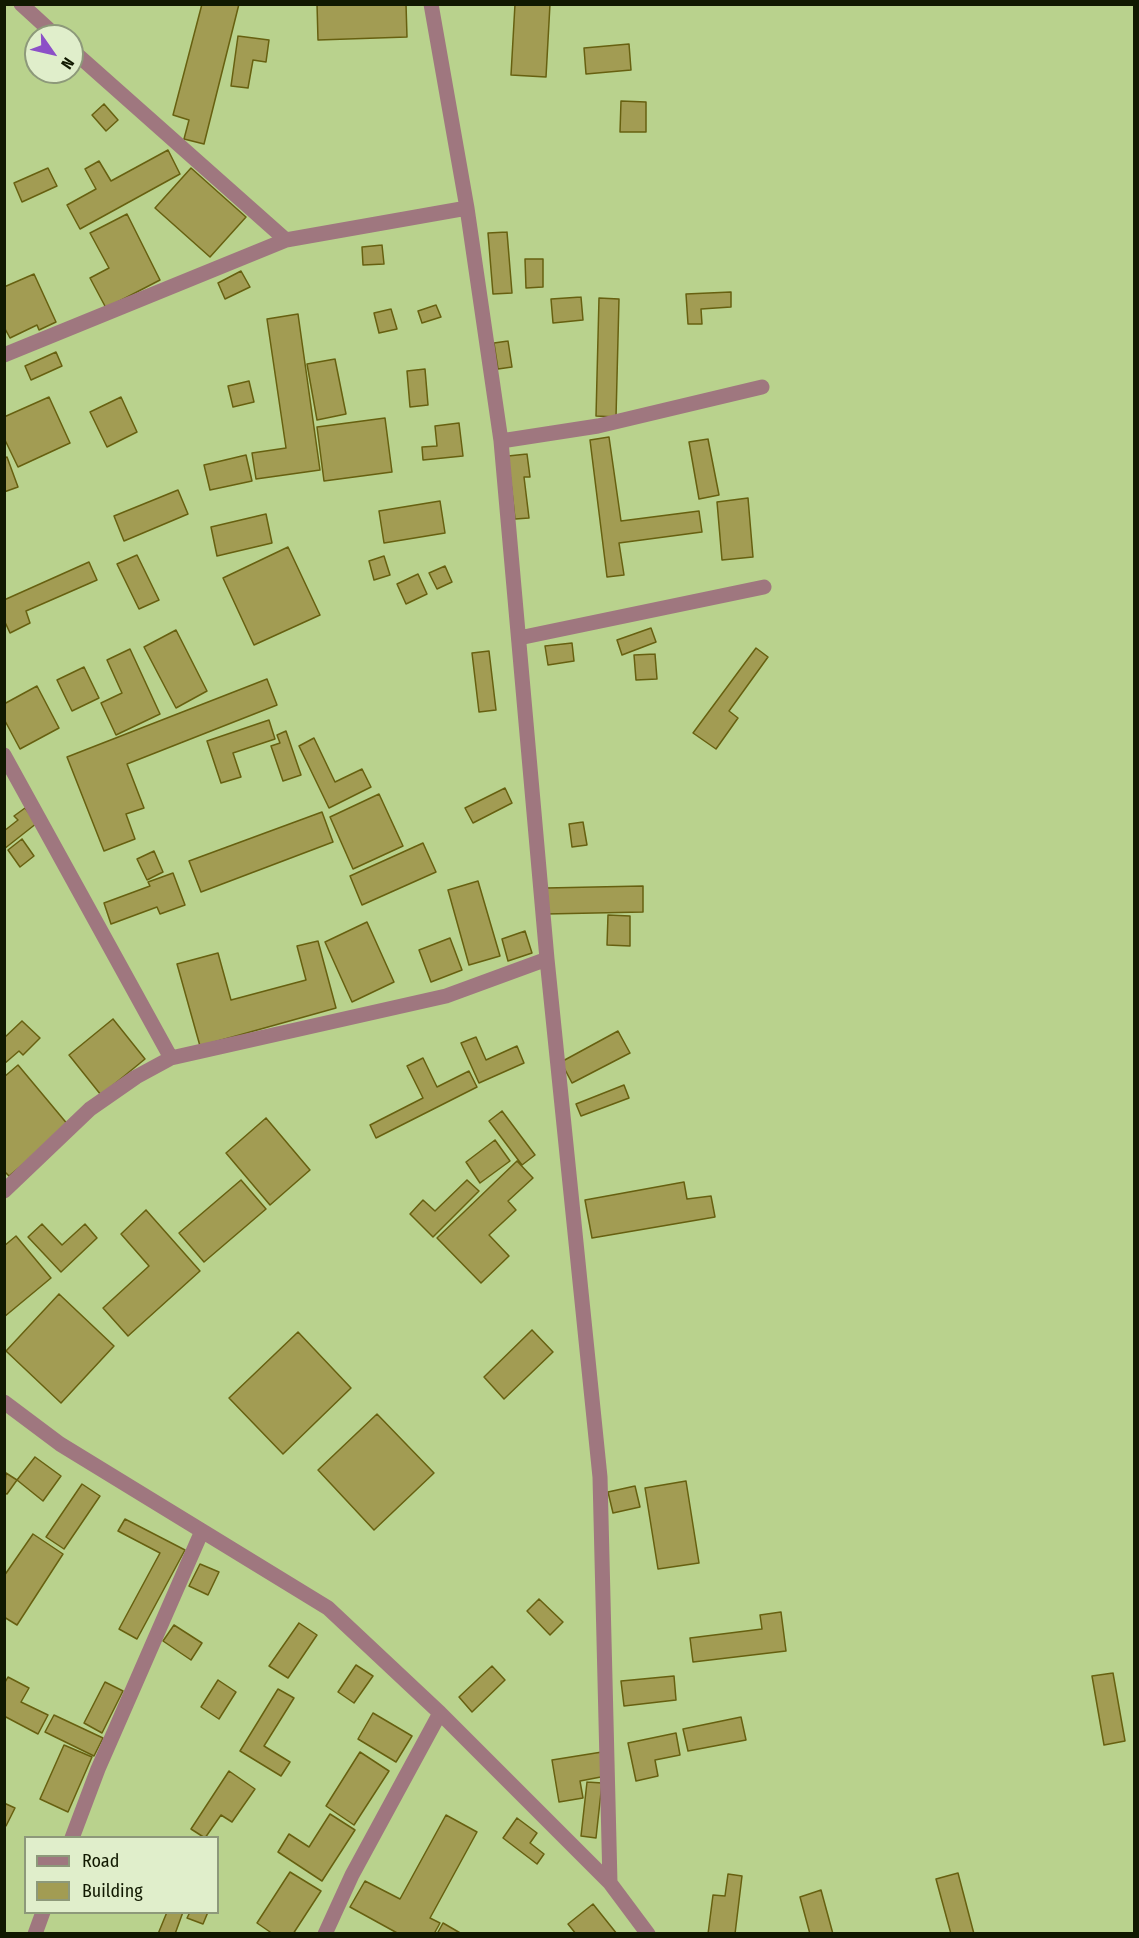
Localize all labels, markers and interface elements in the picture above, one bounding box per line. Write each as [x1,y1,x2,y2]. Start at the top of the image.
north arrow [24,24,84,84]
text: N [57,54,78,73]
legend [24,1836,219,1914]
text: Road [82,1850,119,1872]
text: Building [82,1880,143,1902]

